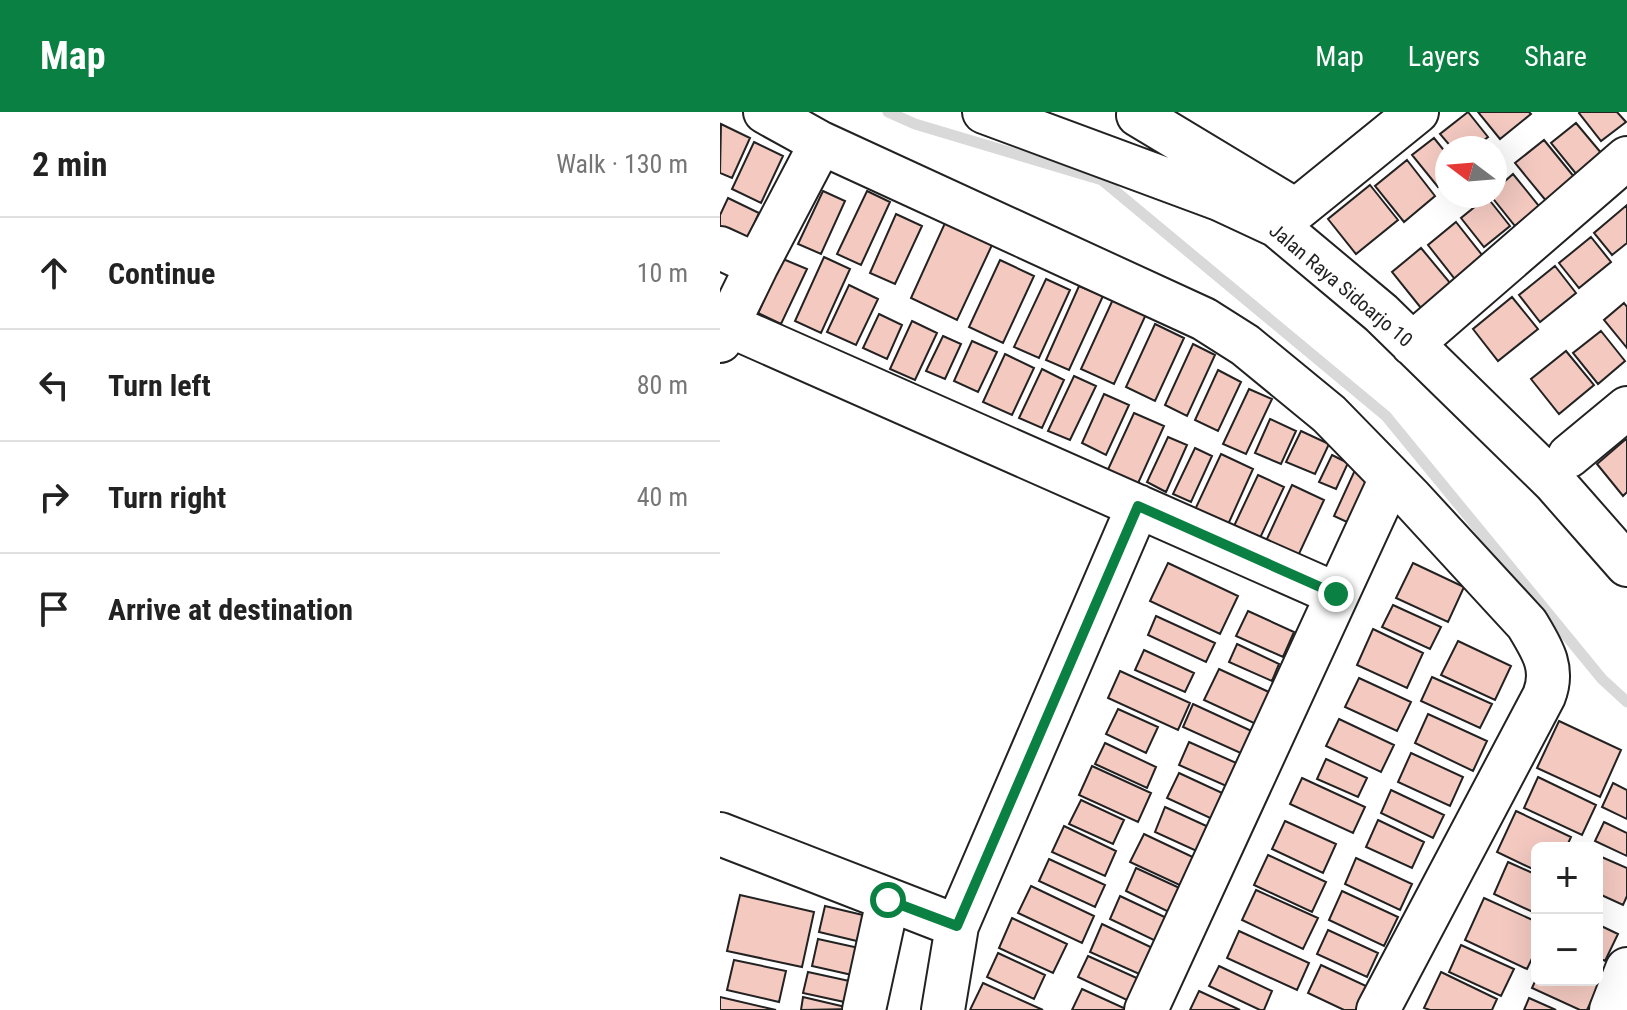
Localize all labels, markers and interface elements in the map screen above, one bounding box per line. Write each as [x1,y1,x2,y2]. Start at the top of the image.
text: Map [40,34,106,78]
text: Map [1315,40,1364,73]
text: Layers [1408,40,1480,73]
text: Share [1524,40,1587,73]
north arrow [1435,136,1507,208]
text: 2 min [32,144,108,184]
text: Walk · 130 m [556,149,688,179]
street label: Jalan Raya Sidoarjo 10 [1265,218,1417,352]
icon: ahead [32,251,76,295]
text: Continue [108,256,215,291]
text: 10 m [637,258,688,288]
icon: left [32,363,76,407]
text: Turn left [108,368,211,403]
text: 80 m [637,370,688,400]
icon: right [32,475,76,519]
text: Turn right [108,480,226,515]
text: 40 m [637,482,688,512]
route end [1318,576,1354,612]
icon: arrive [32,587,76,631]
text: Arrive at destination [108,592,353,627]
map controls [1531,842,1603,986]
button: + [1531,842,1603,914]
route start [870,882,906,918]
button: − [1531,914,1603,986]

